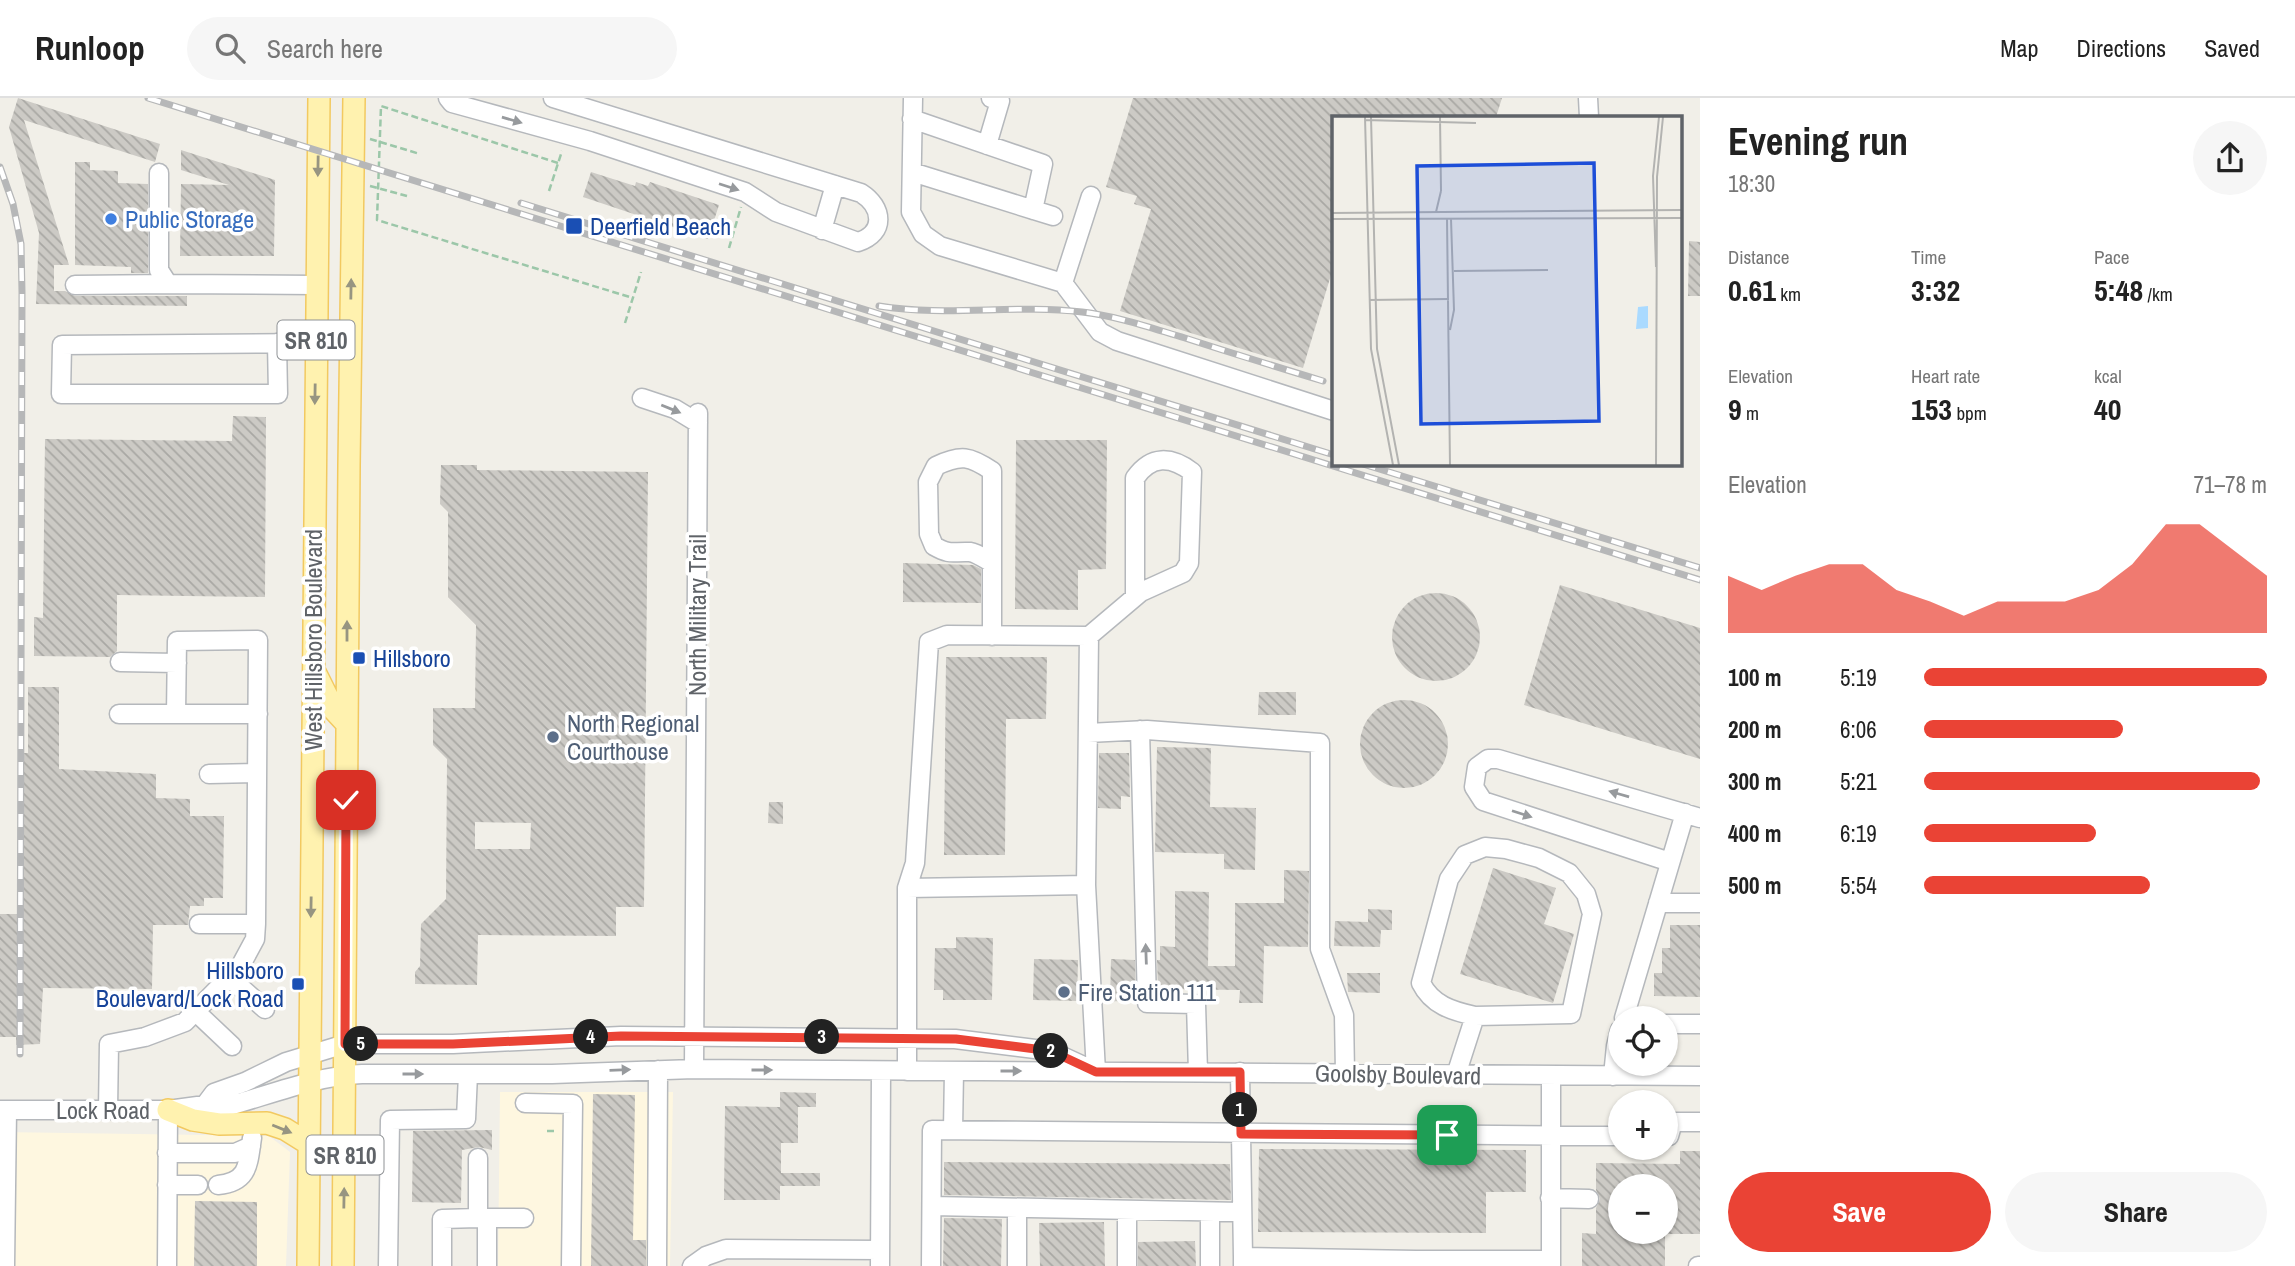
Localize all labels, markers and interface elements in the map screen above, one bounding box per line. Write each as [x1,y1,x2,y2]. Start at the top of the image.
search box [187,17,677,80]
text: Runloop [35,26,145,70]
icon: search [211,29,249,67]
text: Search here [267,31,383,66]
text: Map [2000,32,2038,64]
text: Directions [2076,32,2166,64]
text: Saved [2204,32,2260,64]
one-way arrow [501,115,523,126]
inset map [1332,116,1682,466]
text: Evening run [1728,116,1908,167]
button: share [2193,121,2267,195]
one-way arrow [312,155,324,177]
text: 18:30 [1728,168,1775,199]
one-way arrow [719,182,740,192]
place label: Public Storage [125,203,254,235]
place label: Deerfield Beach [590,210,731,242]
marker: Public Storage [103,211,119,227]
marker: Deerfield Beach [564,216,584,236]
text: Distance [1728,244,1789,270]
text: Time [1911,244,1946,270]
text: Pace [2094,244,2130,270]
text: 0.61 [1728,270,1776,310]
text: 3:32 [1911,270,1960,310]
text: 5:48 [2094,270,2143,310]
one-way arrow [346,278,357,300]
text: km [1776,281,1801,307]
text: /km [2143,281,2173,307]
road number: SR 810 [278,320,354,360]
text: Elevation [1728,363,1793,389]
text: Heart rate [1911,363,1980,389]
text: kcal [2094,363,2122,389]
one-way arrow [310,383,321,405]
text: 9 [1728,389,1742,429]
text: 153 [1911,389,1952,429]
text: 40 [2094,389,2121,429]
text: m [1742,400,1759,426]
text: bpm [1952,400,1987,426]
one-way arrow [660,403,681,414]
text: Elevation [1728,469,1807,500]
text: 71–78 m [2194,469,2267,500]
street label: West Hillsboro Boulevard [297,529,329,751]
street label: North Military Trail [681,534,713,696]
one-way arrow [341,620,353,642]
place label: Hillsboro [373,642,451,674]
marker: Hillsboro [351,650,367,666]
text: 100 m [1728,662,1781,693]
text: 5:19 [1840,662,1877,693]
place label: North Regional Courthouse [567,707,699,767]
text: 200 m [1728,714,1781,745]
text: 6:06 [1840,714,1877,745]
marker: North Regional Courthouse [545,729,561,745]
text: 300 m [1728,766,1781,797]
text: 5:21 [1840,766,1877,797]
pin [316,770,376,830]
icon: check [327,781,365,819]
one-way arrow [1608,788,1629,798]
one-way arrow [1512,809,1533,820]
text: 400 m [1728,818,1781,849]
text: 6:19 [1840,818,1877,849]
text: 500 m [1728,870,1781,901]
text: 5:54 [1840,870,1877,901]
one-way arrow [305,896,317,918]
one-way arrow [1140,943,1151,965]
place label: Hillsboro Boulevard/Lock Road [96,954,284,1014]
marker: Hillsboro Boulevard/Lock Road [290,976,306,992]
place label: Fire Station 111 [1078,976,1216,1008]
marker: Fire Station 111 [1056,984,1072,1000]
map controls [1608,1006,1678,1244]
button: locate [1608,1006,1678,1076]
pin: 4 [574,1020,608,1054]
pin: 3 [804,1020,840,1054]
text: 4 [586,1023,595,1049]
text: 3 [817,1023,826,1049]
pin: 5 [344,1026,378,1062]
text: 5 [356,1030,365,1056]
pin: 2 [1034,1034,1068,1068]
text: 2 [1046,1037,1055,1063]
street label: Goolsby Boulevard [1315,1057,1481,1091]
one-way arrow [752,1064,774,1076]
one-way arrow [609,1065,631,1076]
one-way arrow [1001,1065,1023,1077]
one-way arrow [403,1068,425,1080]
button: + [1608,1090,1678,1160]
pin: 1 [1222,1093,1258,1128]
street label: Lock Road [56,1094,150,1126]
text: 1 [1235,1096,1244,1122]
pin [1417,1105,1477,1165]
icon: arrive [1428,1116,1466,1154]
one-way arrow [272,1123,292,1135]
road number: SR 810 [306,1136,384,1174]
button: Save [1728,1172,1991,1252]
button: Share [2005,1172,2267,1252]
button: − [1608,1174,1678,1244]
one-way arrow [338,1187,350,1209]

